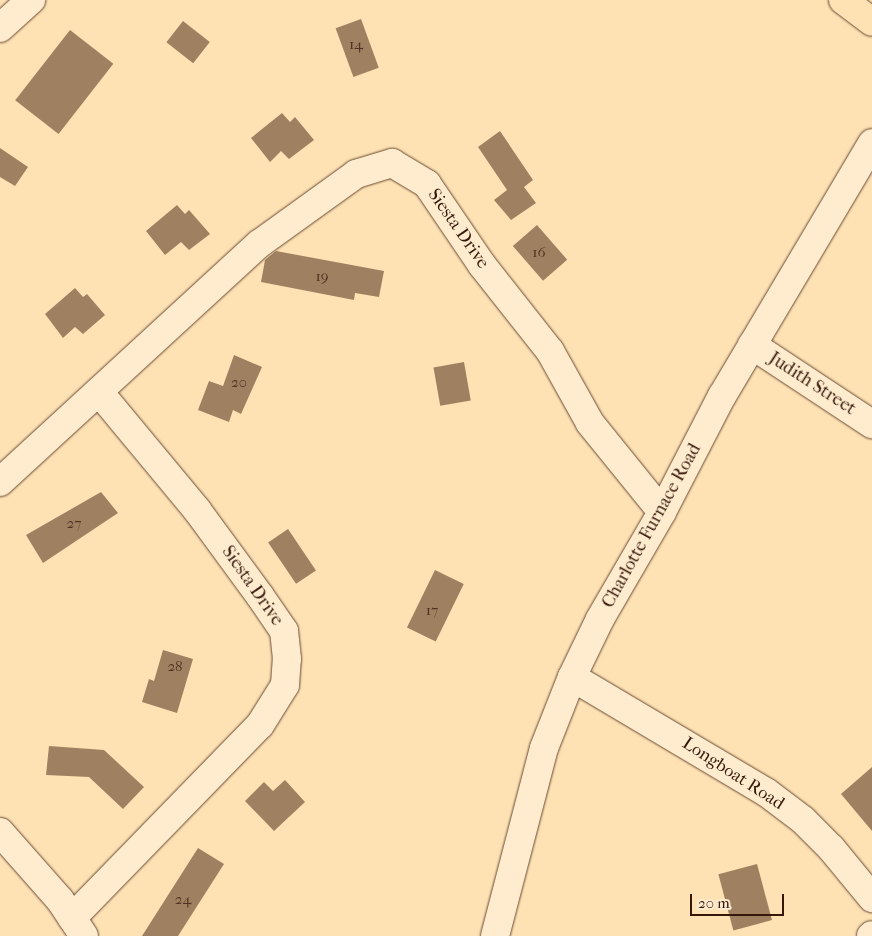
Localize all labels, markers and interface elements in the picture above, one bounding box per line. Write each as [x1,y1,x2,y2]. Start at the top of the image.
house number: 14 [349,36,363,54]
street label: Siesta Drive [423,185,493,273]
house number: 16 [532,244,546,262]
house number: 19 [315,268,329,286]
street label: Judith Street [764,348,860,420]
house number: 20 [231,374,247,392]
street label: Charlotte Furnace Road [598,440,706,612]
house number: 27 [67,515,81,533]
street label: Siesta Drive [217,542,287,630]
house number: 17 [426,602,438,620]
house number: 28 [167,658,183,676]
street label: Longboat Road [678,733,788,815]
scale bar [692,884,786,916]
house number: 24 [175,891,191,909]
text: 20 m [698,894,730,912]

